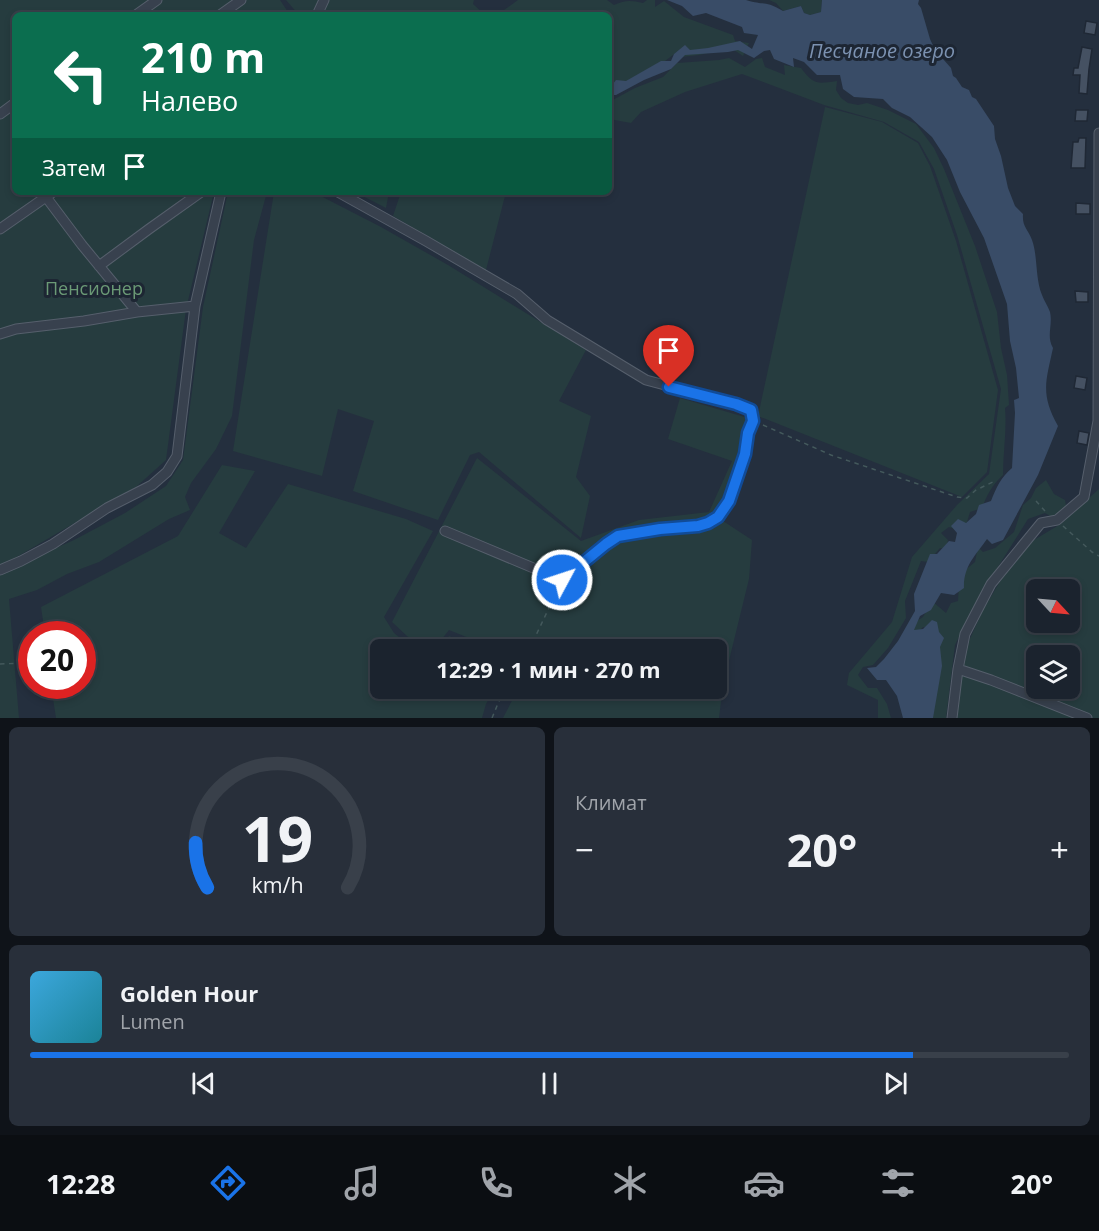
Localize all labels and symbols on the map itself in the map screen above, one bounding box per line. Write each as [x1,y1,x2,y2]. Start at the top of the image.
water label: Песчаное озеро [809,37,955,64]
park label: Пенсионер [45,276,143,300]
pin [643,325,694,387]
position arrow [530,548,594,612]
north arrow [1026,579,1080,633]
speed limit sign: 20 [18,621,96,699]

